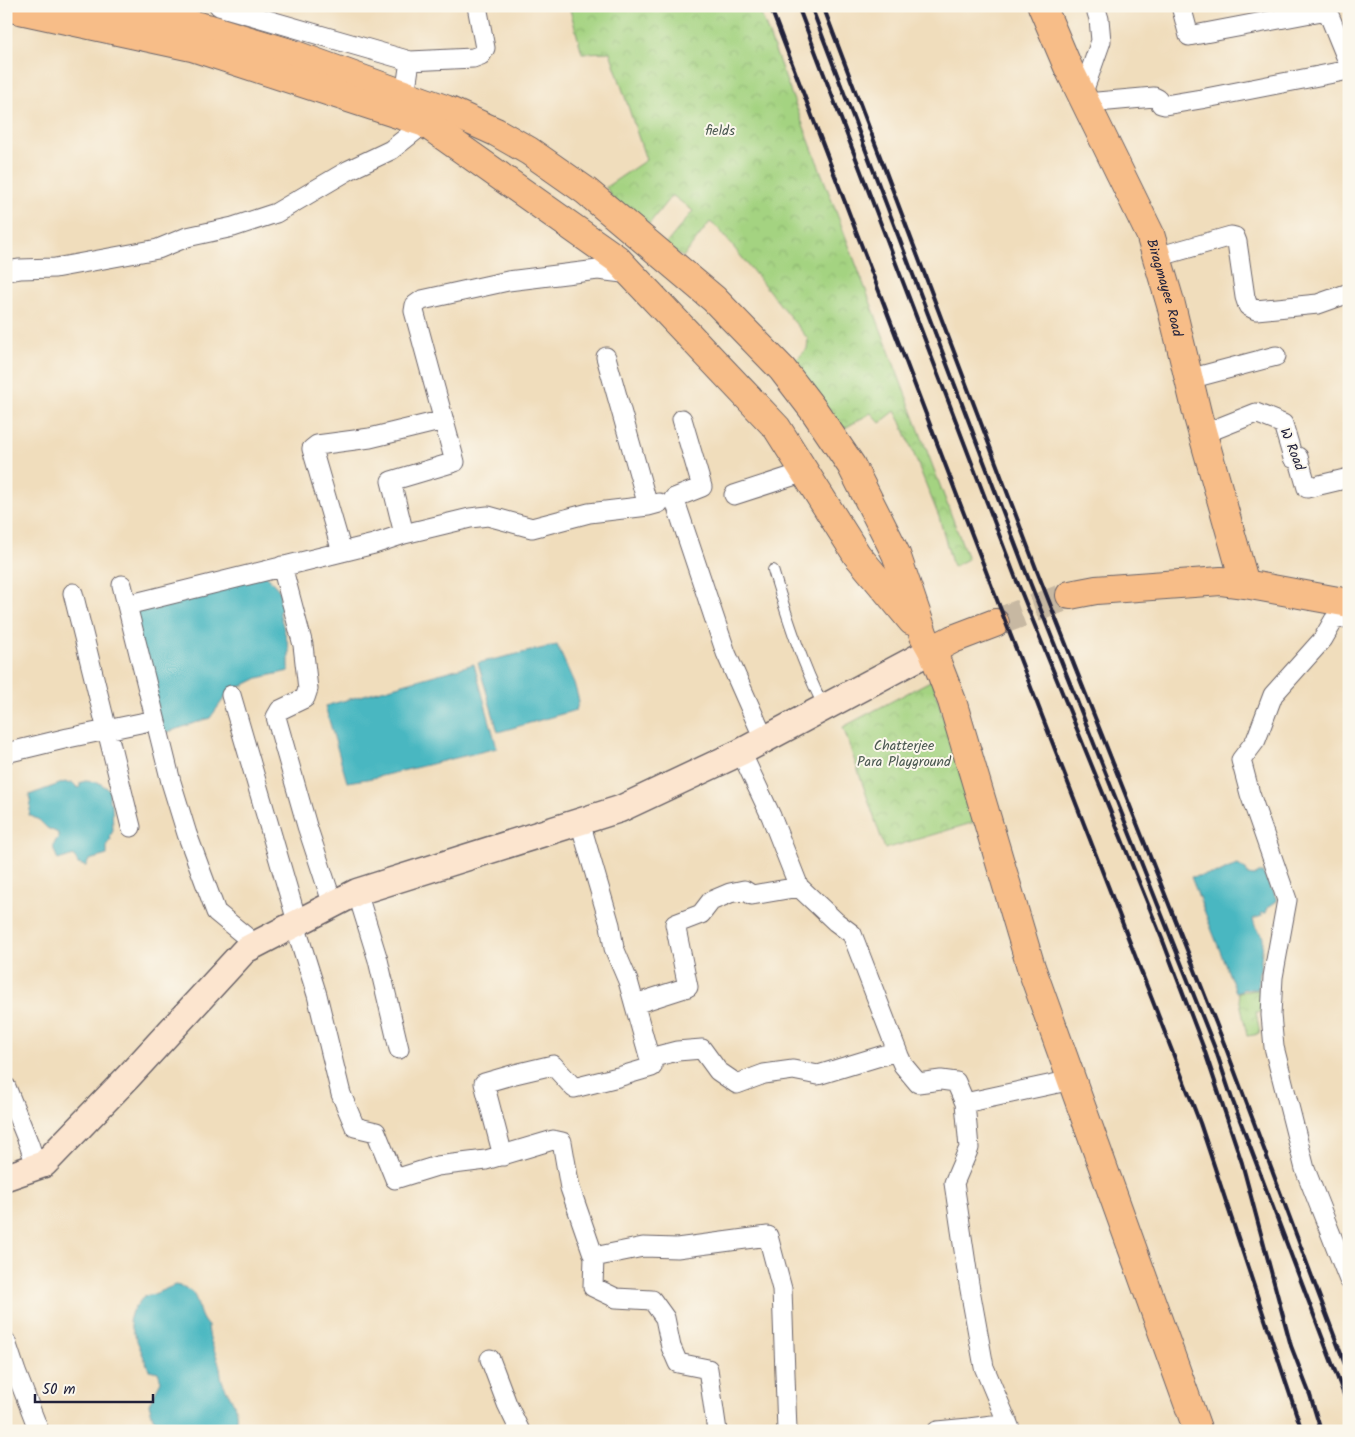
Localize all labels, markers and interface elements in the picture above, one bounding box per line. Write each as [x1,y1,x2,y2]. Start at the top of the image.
park label: fields [705,120,735,142]
street label: Biragmayee Road [1140,236,1188,340]
street label: W Road [1274,425,1311,475]
park label: Chatterjee Para Playground [857,735,952,773]
scale bar [35,1372,152,1404]
text: 50 m [42,1378,76,1402]

